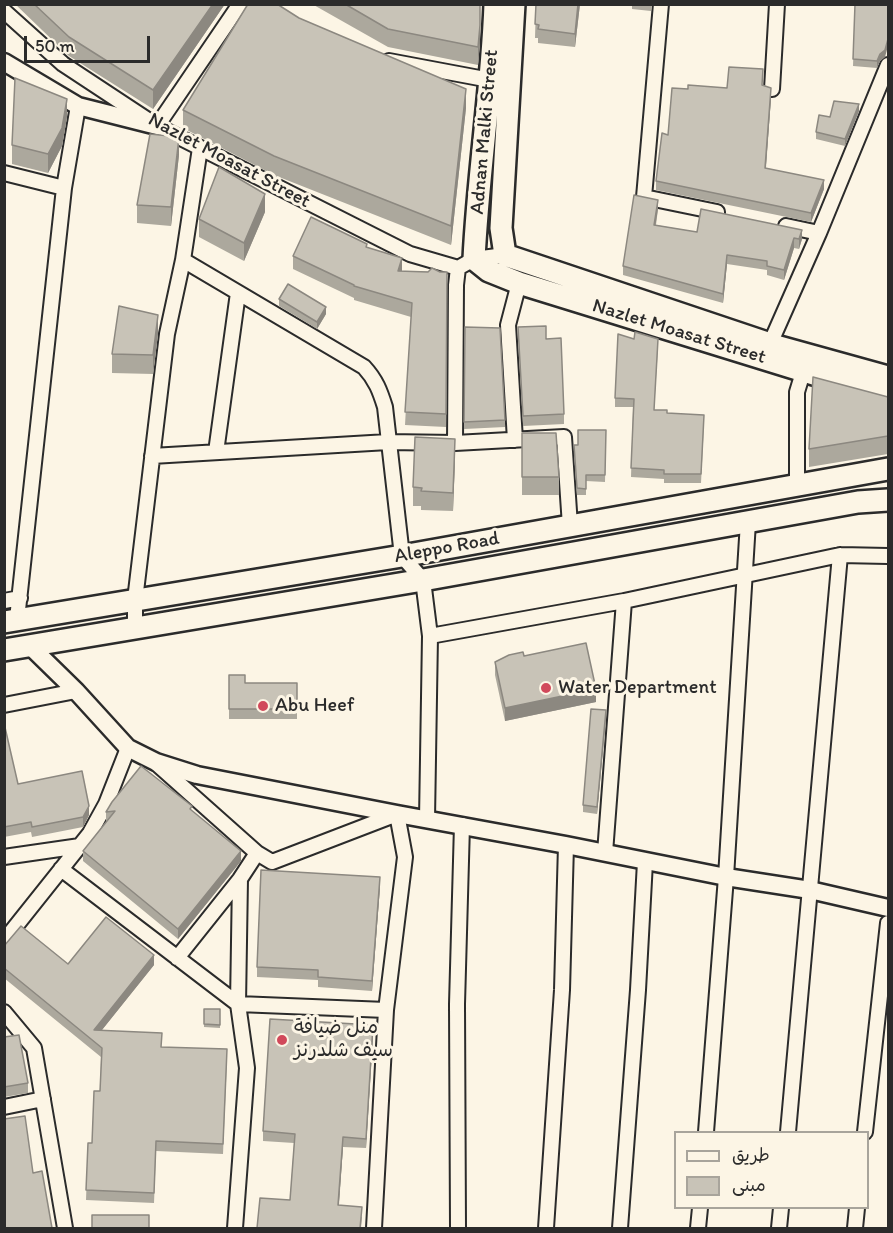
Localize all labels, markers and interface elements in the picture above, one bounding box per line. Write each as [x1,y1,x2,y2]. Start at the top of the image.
scale bar [27,24,153,62]
text: 50 m [35,35,75,57]
street label: Adnan Malki Street [466,49,504,215]
street label: Nazlet Moasat Street [144,108,314,214]
street label: Nazlet Moasat Street [589,294,769,370]
street label: Aleppo Road [393,527,501,569]
place label: Water Department [558,676,717,700]
marker: Water Department [539,681,553,695]
place label: Abu Heef [275,694,354,718]
marker: Abu Heef [256,699,270,713]
place label: منل ضيافة سيف شلدرنز [294,1016,393,1063]
marker: منل ضيافة سيف شلدرنز [275,1033,289,1047]
legend [674,1131,869,1209]
text: طريق [732,1144,770,1166]
text: مبنى [732,1174,766,1196]

